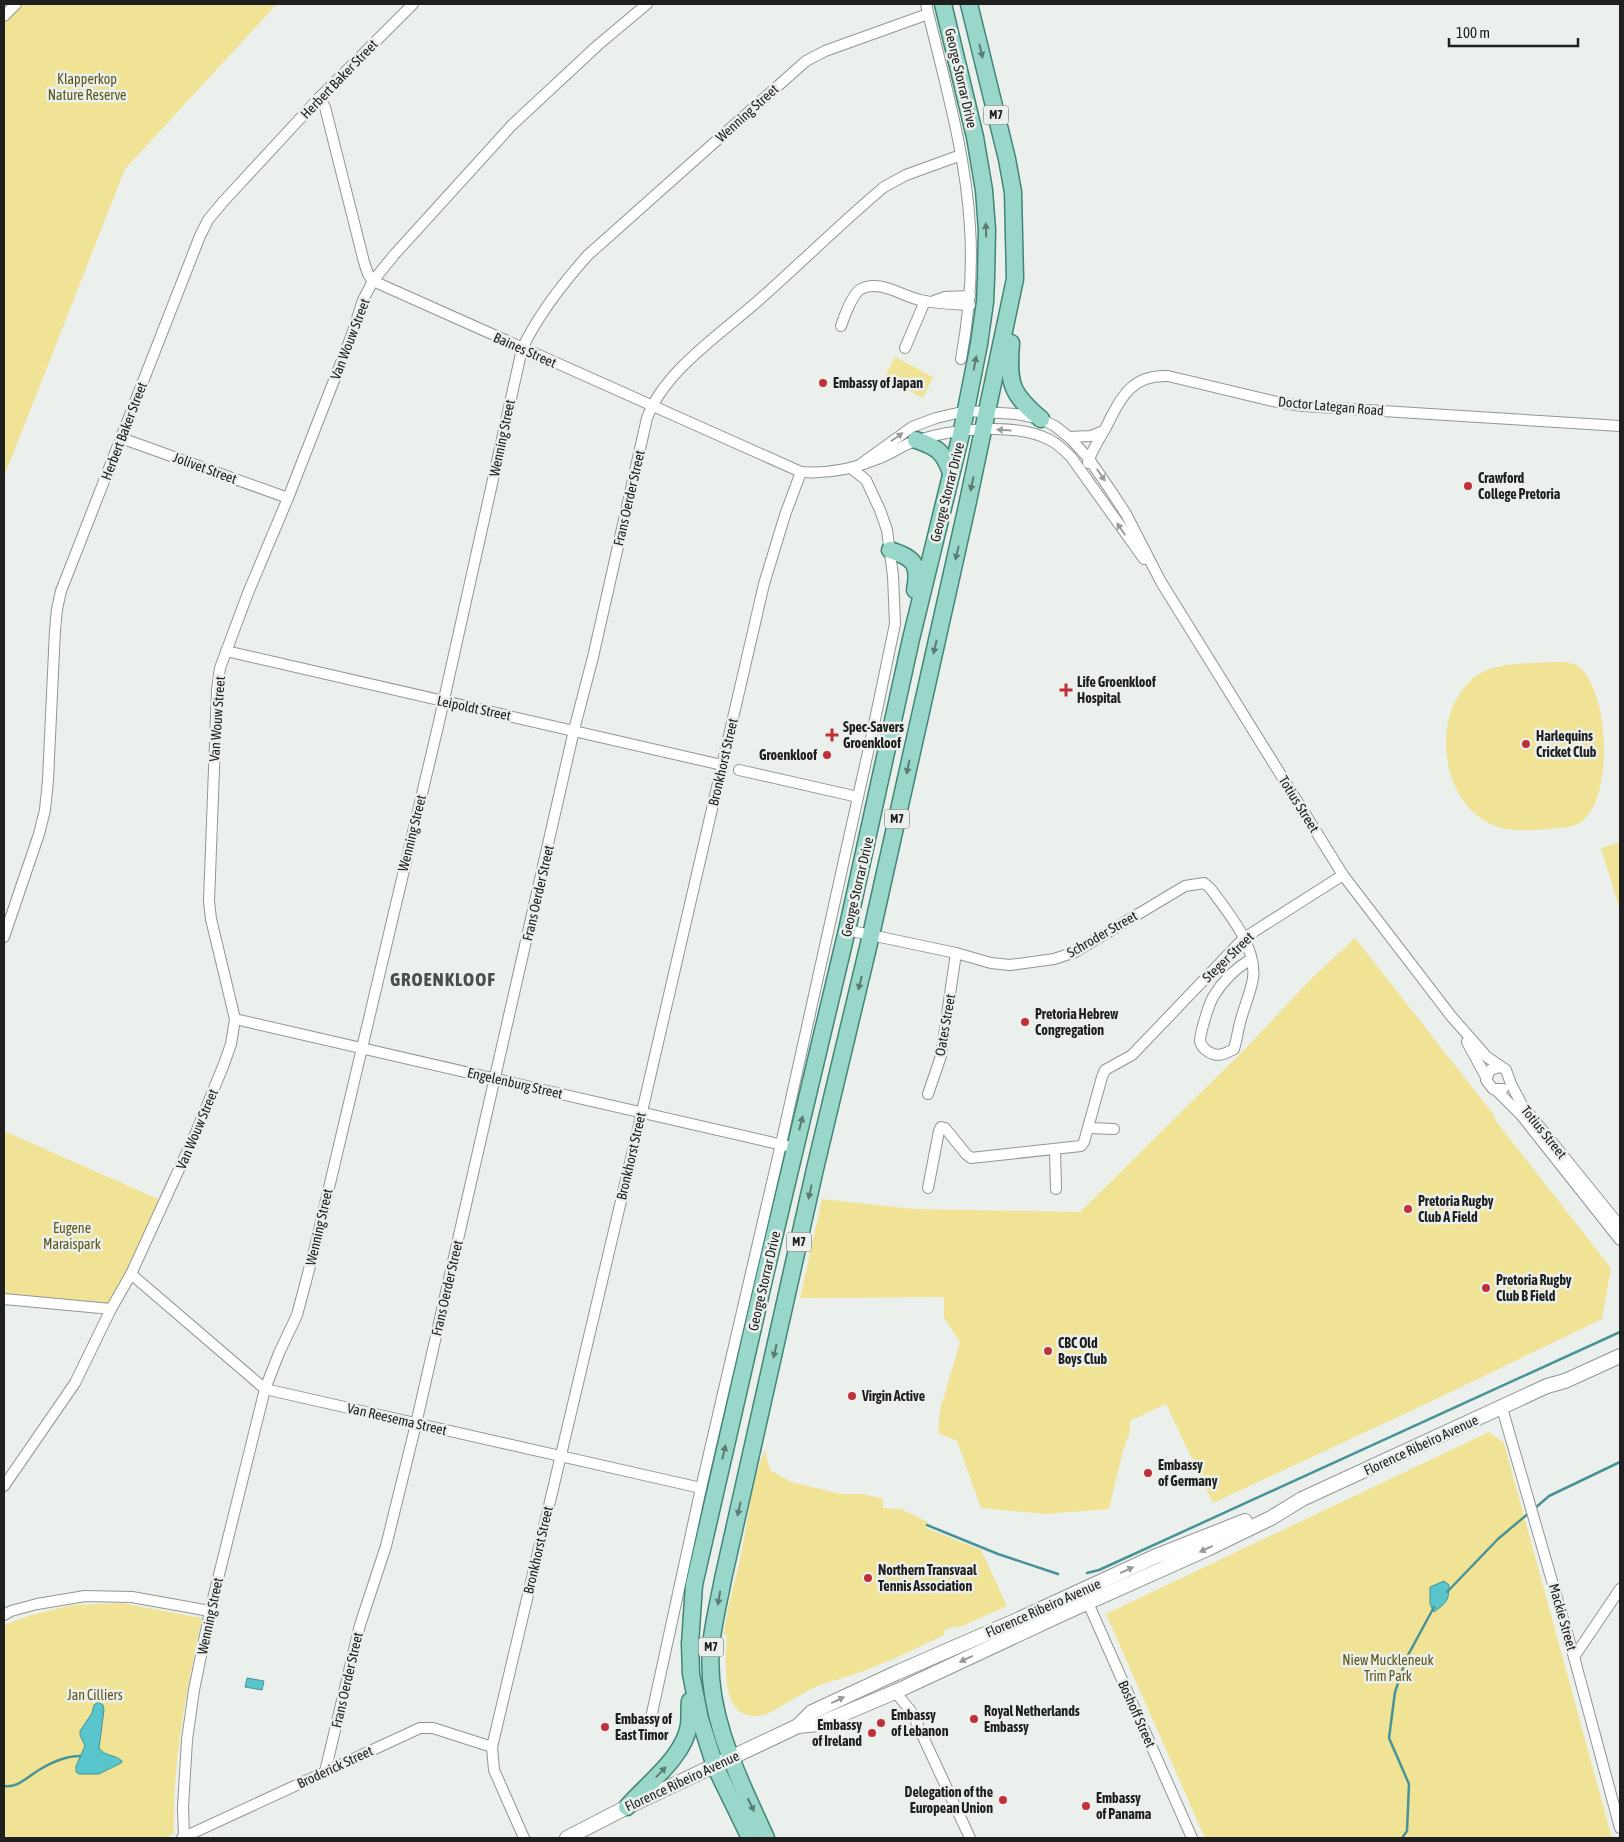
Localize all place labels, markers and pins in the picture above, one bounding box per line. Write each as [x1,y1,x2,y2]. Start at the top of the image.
place label: Embassy of Japan [833,375,923,391]
marker: Embassy of Japan [817,377,829,389]
place label: Crawford College Pretoria [1478,470,1561,502]
marker: Crawford College Pretoria [1462,480,1474,492]
place label: Life Groenkloof Hospital [1077,674,1156,706]
marker: Life Groenkloof Hospital [1059,683,1073,697]
place label: Spec-Savers Groenkloof [843,719,904,751]
marker: Spec-Savers Groenkloof [825,728,839,742]
place label: Harlequins Cricket Club [1536,728,1597,760]
marker: Harlequins Cricket Club [1520,738,1532,750]
place label: Groenkloof [759,747,817,763]
marker: Groenkloof [821,749,833,761]
place label: Pretoria Hebrew Congregation [1035,1006,1119,1038]
marker: Pretoria Hebrew Congregation [1019,1016,1031,1028]
place label: Pretoria Rugby Club A Field [1418,1193,1494,1225]
marker: Pretoria Rugby Club A Field [1402,1203,1414,1215]
place label: Pretoria Rugby Club B Field [1496,1272,1572,1304]
marker: Pretoria Rugby Club B Field [1480,1282,1492,1294]
place label: CBC Old Boys Club [1058,1335,1107,1367]
marker: CBC Old Boys Club [1042,1345,1054,1357]
place label: Virgin Active [861,1388,925,1404]
marker: Virgin Active [846,1390,858,1402]
place label: Embassy of Germany [1158,1457,1218,1489]
marker: Embassy of Germany [1142,1467,1154,1479]
place label: Northern Transvaal Tennis Association [878,1562,977,1594]
marker: Northern Transvaal Tennis Association [862,1572,874,1584]
place label: Royal Netherlands Embassy [984,1703,1080,1735]
place label: Embassy of Lebanon [891,1707,949,1739]
place label: Embassy of East Timor [615,1711,672,1743]
marker: Royal Netherlands Embassy [968,1713,980,1725]
place label: Embassy of Ireland [812,1717,862,1749]
marker: Embassy of Lebanon [875,1717,887,1729]
marker: Embassy of East Timor [599,1721,611,1733]
marker: Embassy of Ireland [866,1727,878,1739]
place label: Delegation of the European Union [905,1784,993,1816]
place label: Embassy of Panama [1096,1790,1152,1822]
marker: Delegation of the European Union [997,1794,1009,1806]
marker: Embassy of Panama [1080,1800,1092,1812]

